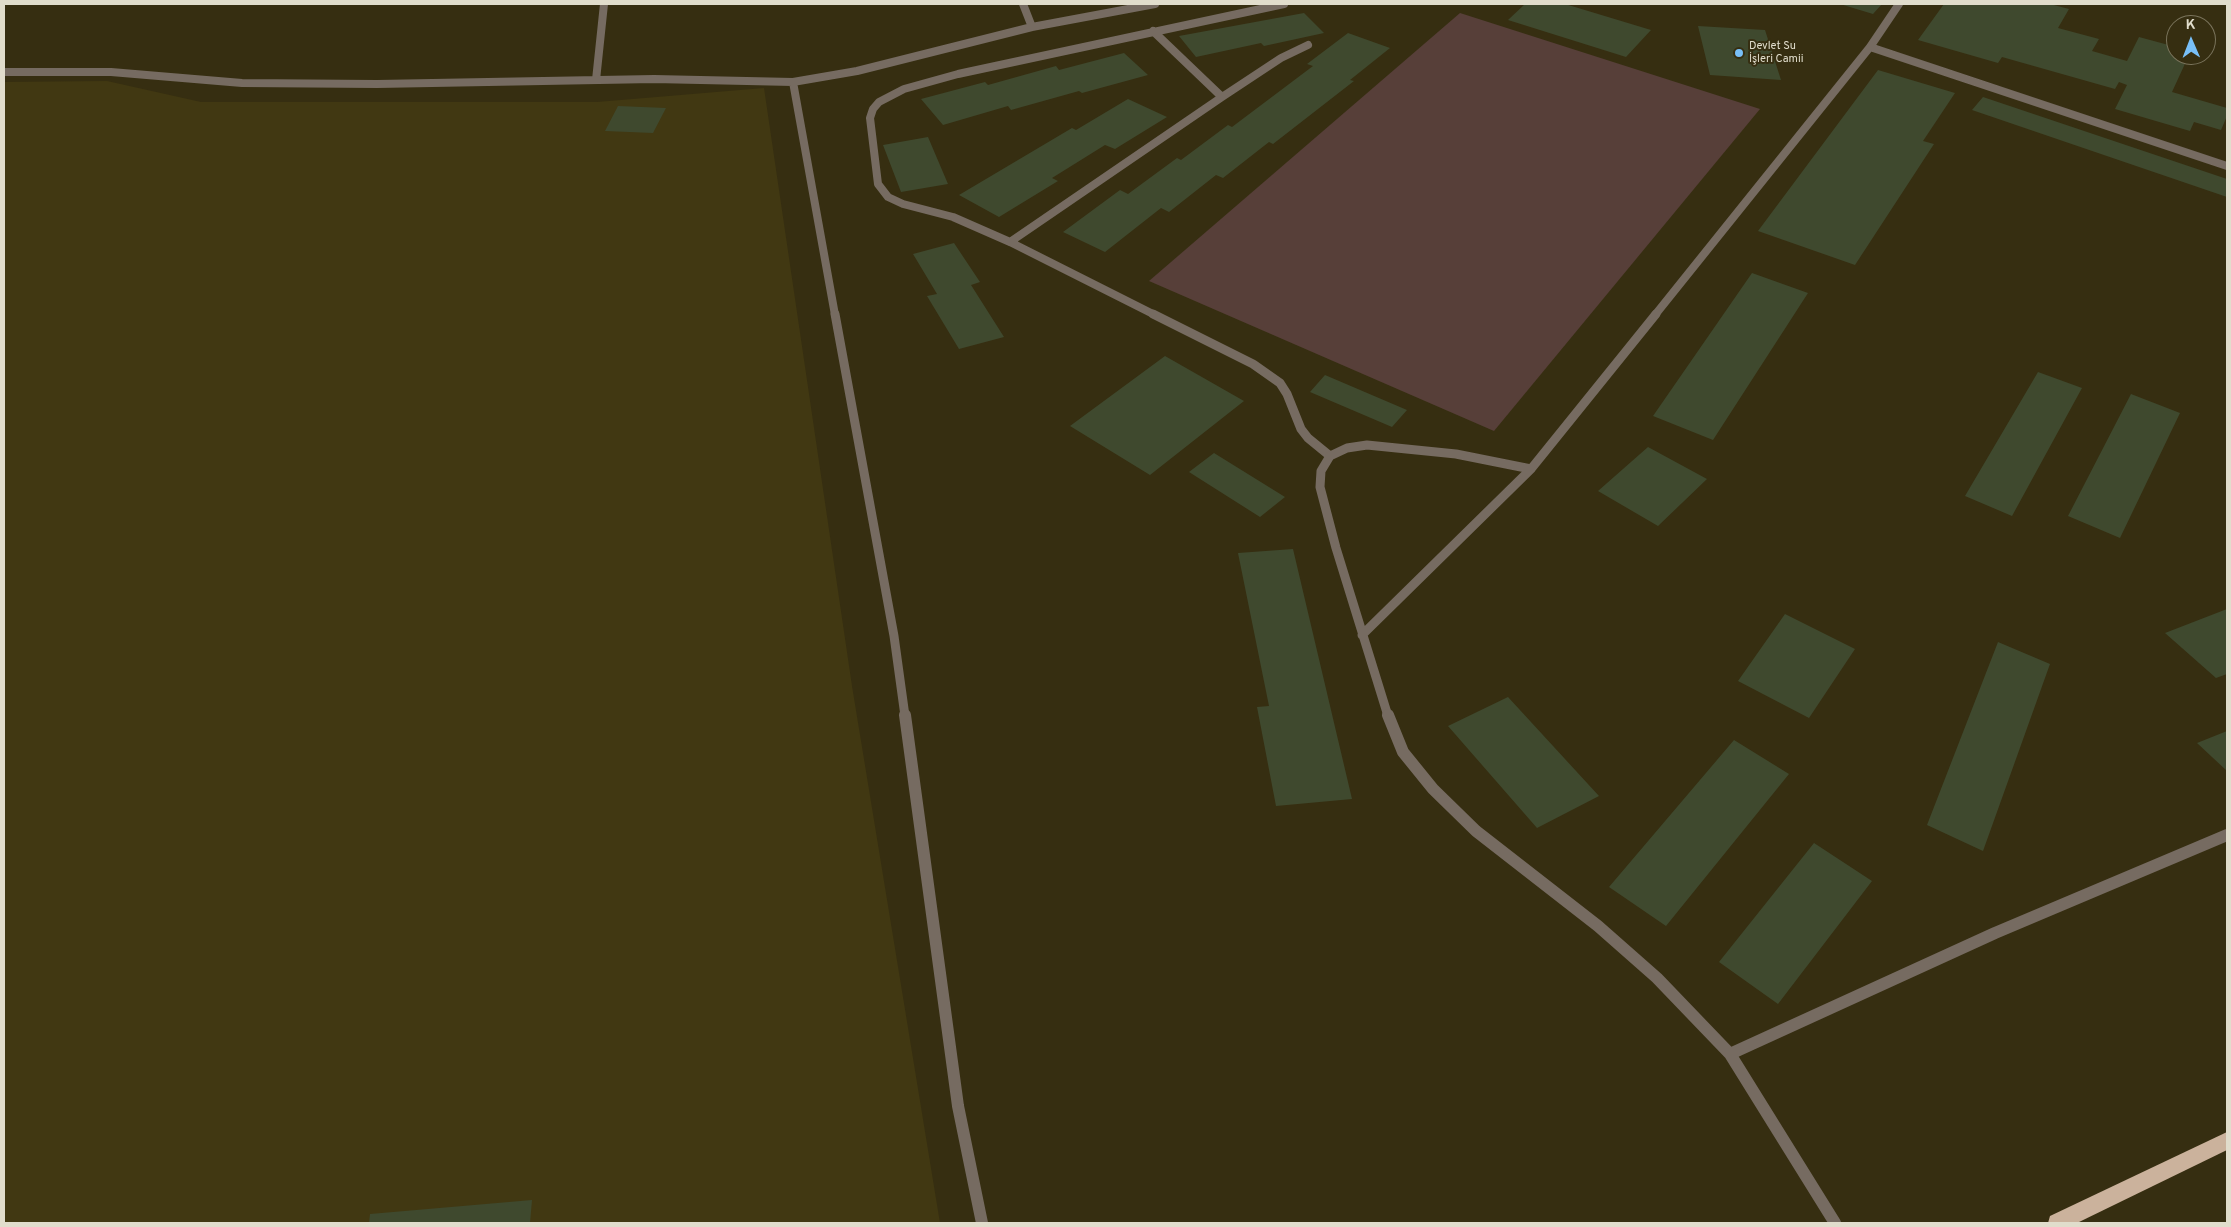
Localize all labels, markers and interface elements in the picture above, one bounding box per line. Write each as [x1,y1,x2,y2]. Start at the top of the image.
north arrow [2166,15,2216,65]
text: K [2186,17,2196,34]
place label: Devlet Su İşleri Camii [1749,40,1804,66]
marker: Devlet Su İşleri Camii [1733,47,1745,59]

